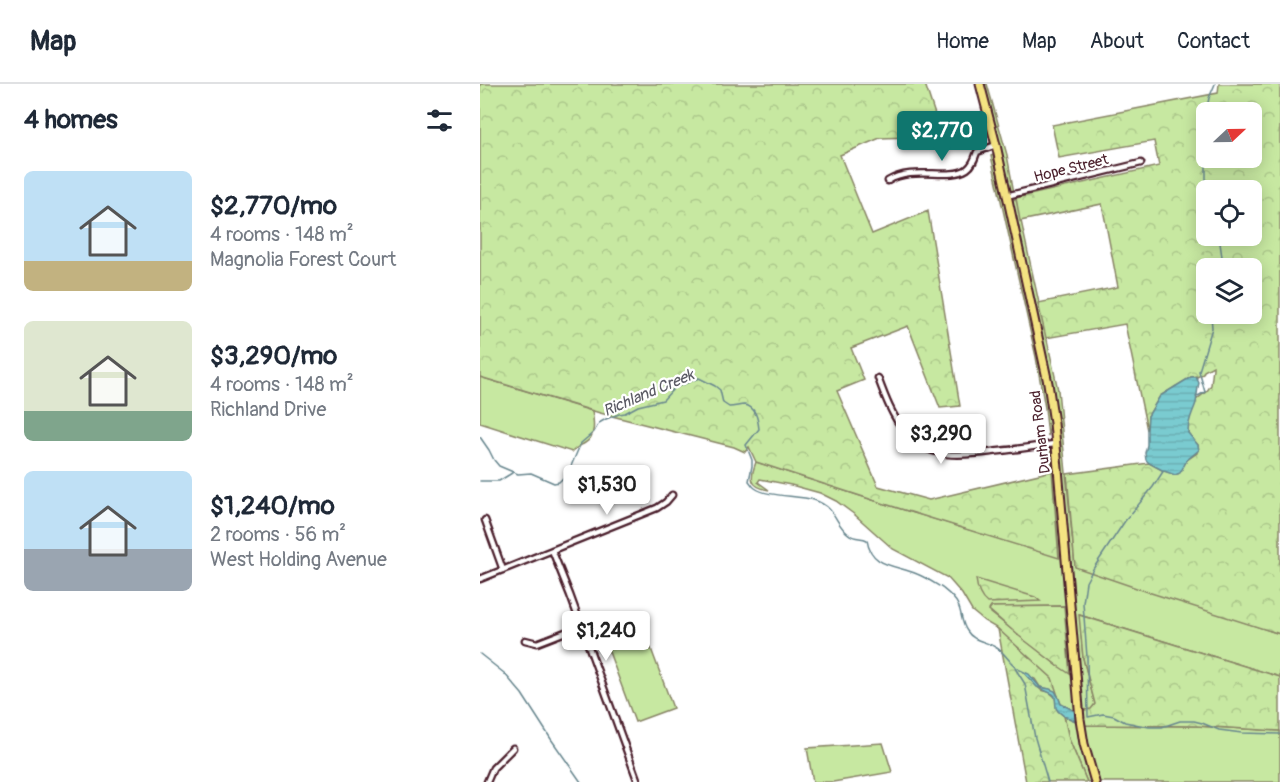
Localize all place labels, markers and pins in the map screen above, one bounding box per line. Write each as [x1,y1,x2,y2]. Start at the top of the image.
pin: $2,770 [893,111,991,162]
pin: $3,290 [892,414,990,465]
pin: $1,530 [558,465,656,516]
pin: $1,240 [557,611,655,662]

